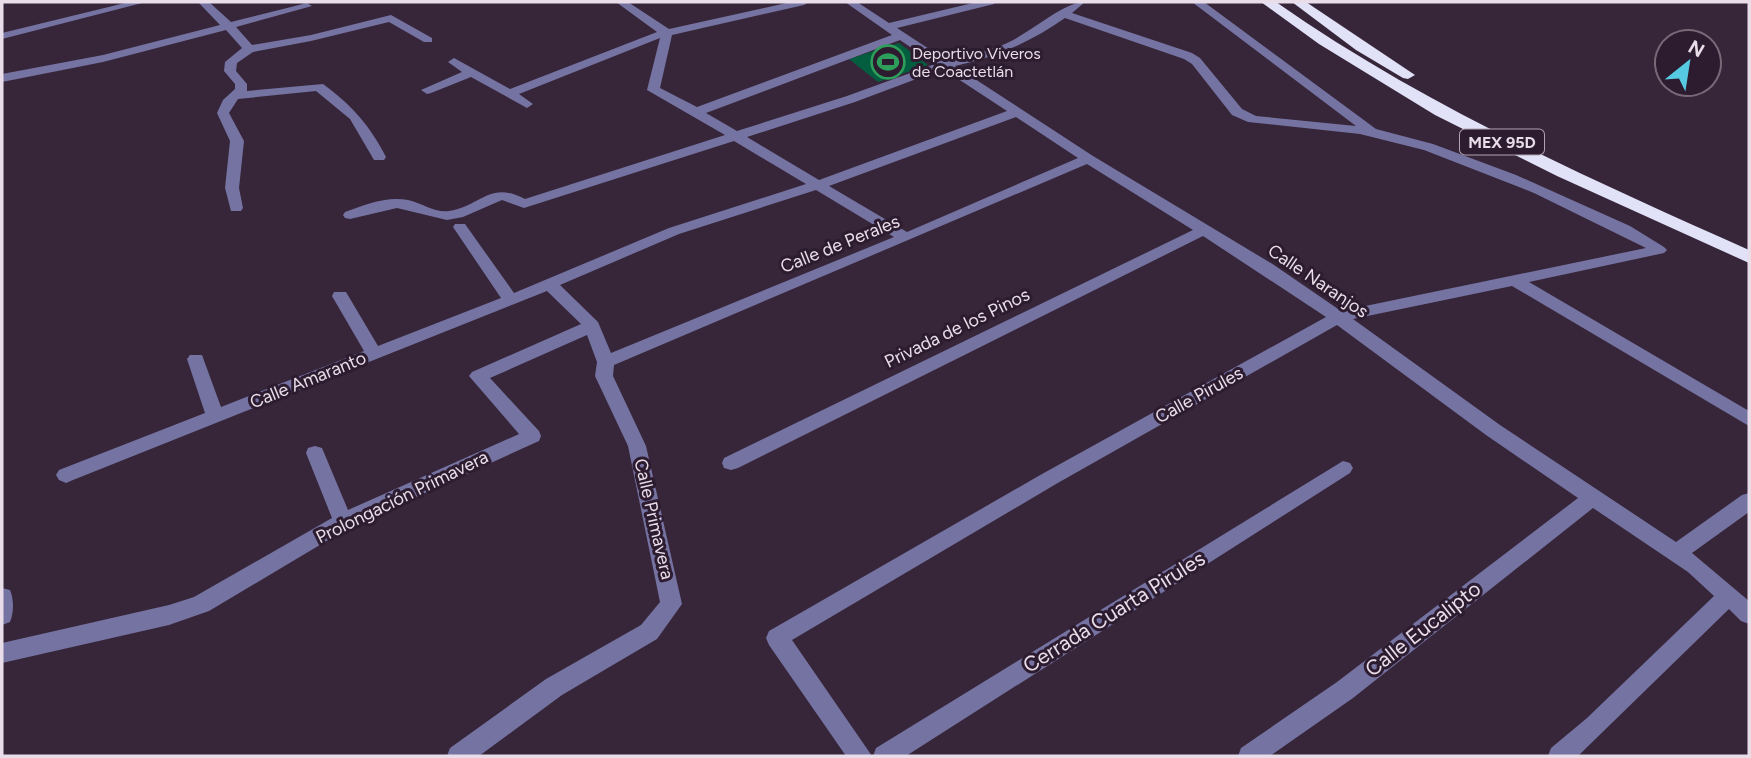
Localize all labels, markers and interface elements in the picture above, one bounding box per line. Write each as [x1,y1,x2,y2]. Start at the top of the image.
north arrow [1653,28,1723,98]
text: N [1684,35,1708,62]
sports icon: Deportivo Viveros de Coactetlán [869,43,907,81]
place label: Deportivo Viveros de Coactetlán [912,44,1041,81]
road number: MEX 95D [1460,130,1544,154]
street label: Calle de Perales [777,210,903,278]
street label: Calle Naranjos [1264,239,1372,323]
street label: Privada de los Pinos [881,283,1033,373]
street label: Calle Amaranto [247,347,369,413]
street label: Calle Pirules [1151,362,1247,428]
street label: Prolongación Primavera [312,446,492,548]
street label: Calle Primavera [629,456,679,582]
street label: Cerrada Cuarta Pirules [1018,545,1209,678]
street label: Calle Eucalipto [1360,576,1486,682]

